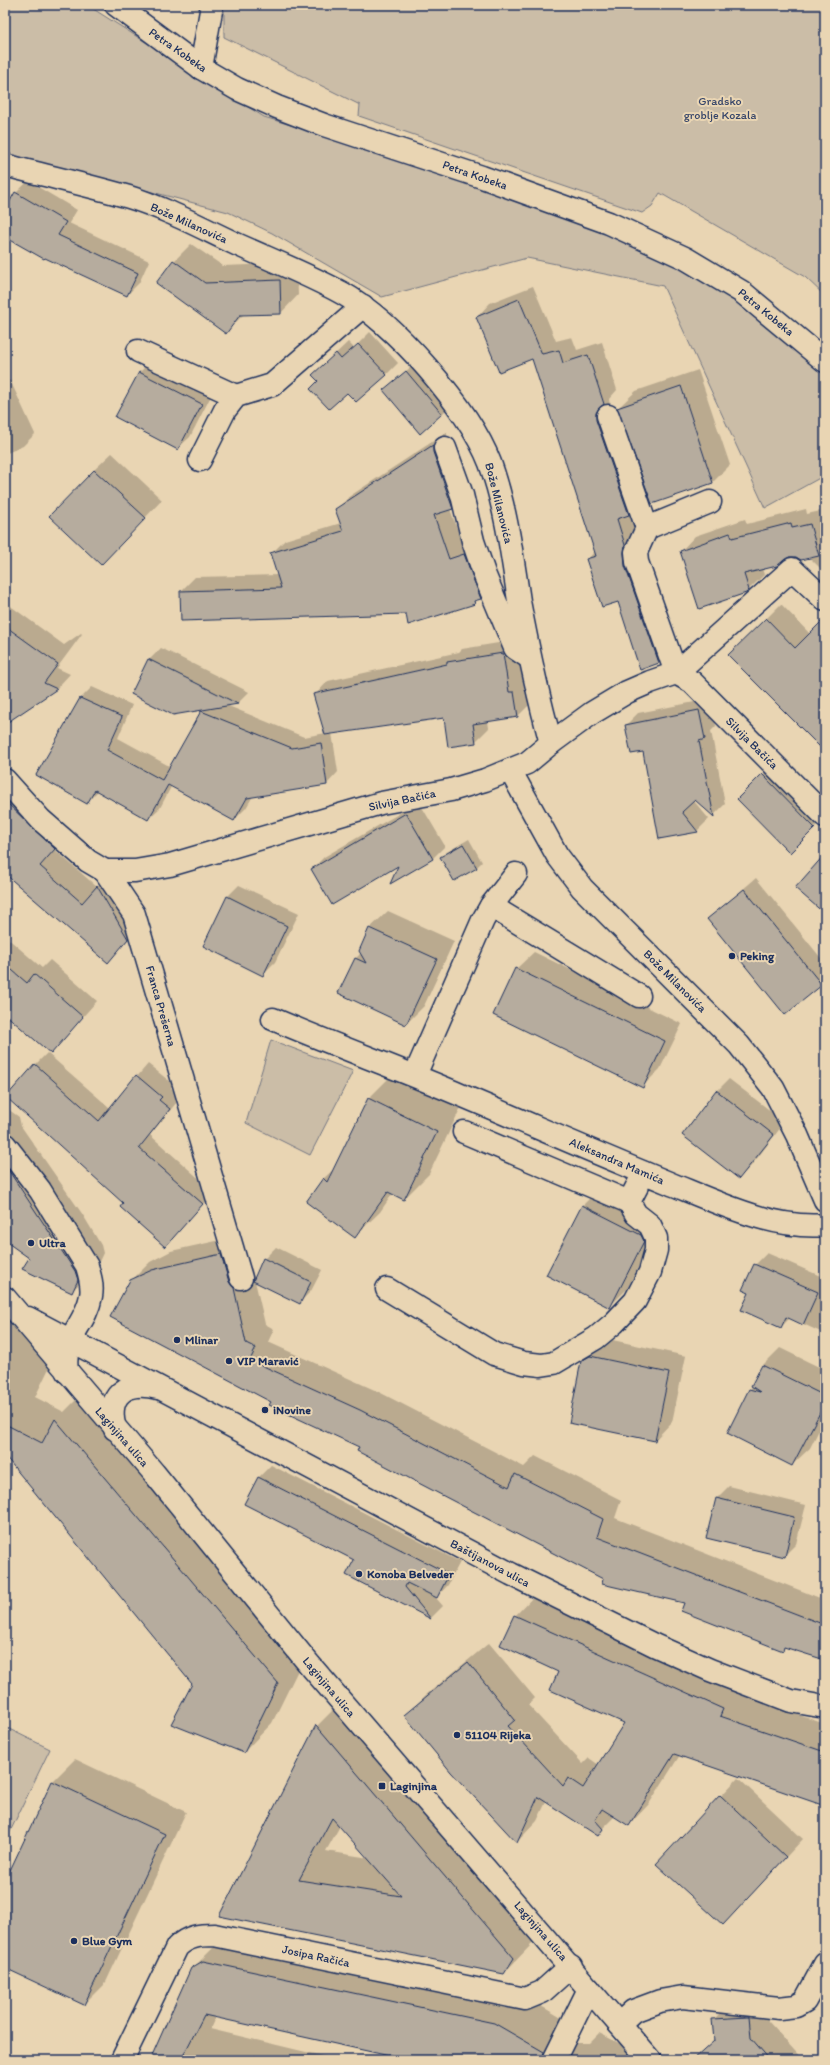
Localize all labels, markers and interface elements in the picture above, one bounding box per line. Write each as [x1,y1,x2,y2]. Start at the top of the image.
street label: Petra Kobeka [146,25,210,75]
park label: Gradsko groblje Kozala [684,94,756,122]
street label: Petra Kobeka [441,157,509,193]
street label: Bože Milanovića [148,200,230,247]
street label: Petra Kobeka [735,285,797,339]
street label: Bože Milanovića [482,461,516,546]
street label: Silvija Bačića [723,714,782,773]
street label: Silvija Bačića [367,786,438,814]
street label: Bože Milanovića [641,947,710,1016]
place label: Peking [740,949,775,964]
marker: Peking [727,951,737,961]
street label: Franca Prešerna [143,964,179,1048]
street label: Aleksandra Mamića [567,1135,667,1188]
place label: Ultra [39,1236,67,1250]
marker: Ultra [26,1238,36,1248]
place label: Mlinar [185,1333,218,1347]
marker: Mlinar [172,1335,182,1345]
place label: VIP Maravić [237,1354,299,1368]
marker: VIP Maravić [224,1356,234,1366]
place label: iNovine [273,1403,311,1417]
street label: Laginjina ulica [92,1404,152,1470]
marker: iNovine [260,1405,270,1415]
street label: Baštijanova ulica [448,1536,532,1590]
place label: Konoba Belveder [367,1567,454,1581]
marker: Konoba Belveder [354,1569,364,1579]
street label: Laginjina ulica [300,1654,359,1721]
place label: 51104 Rijeka [465,1728,532,1743]
marker: 51104 Rijeka [452,1730,462,1740]
place label: Laginjina [390,1779,438,1794]
marker: Laginjina [377,1781,387,1791]
street label: Laginjina ulica [511,1898,571,1964]
place label: Blue Gym [82,1934,133,1949]
marker: Blue Gym [69,1936,79,1946]
street label: Josipa Račića [281,1942,352,1970]

